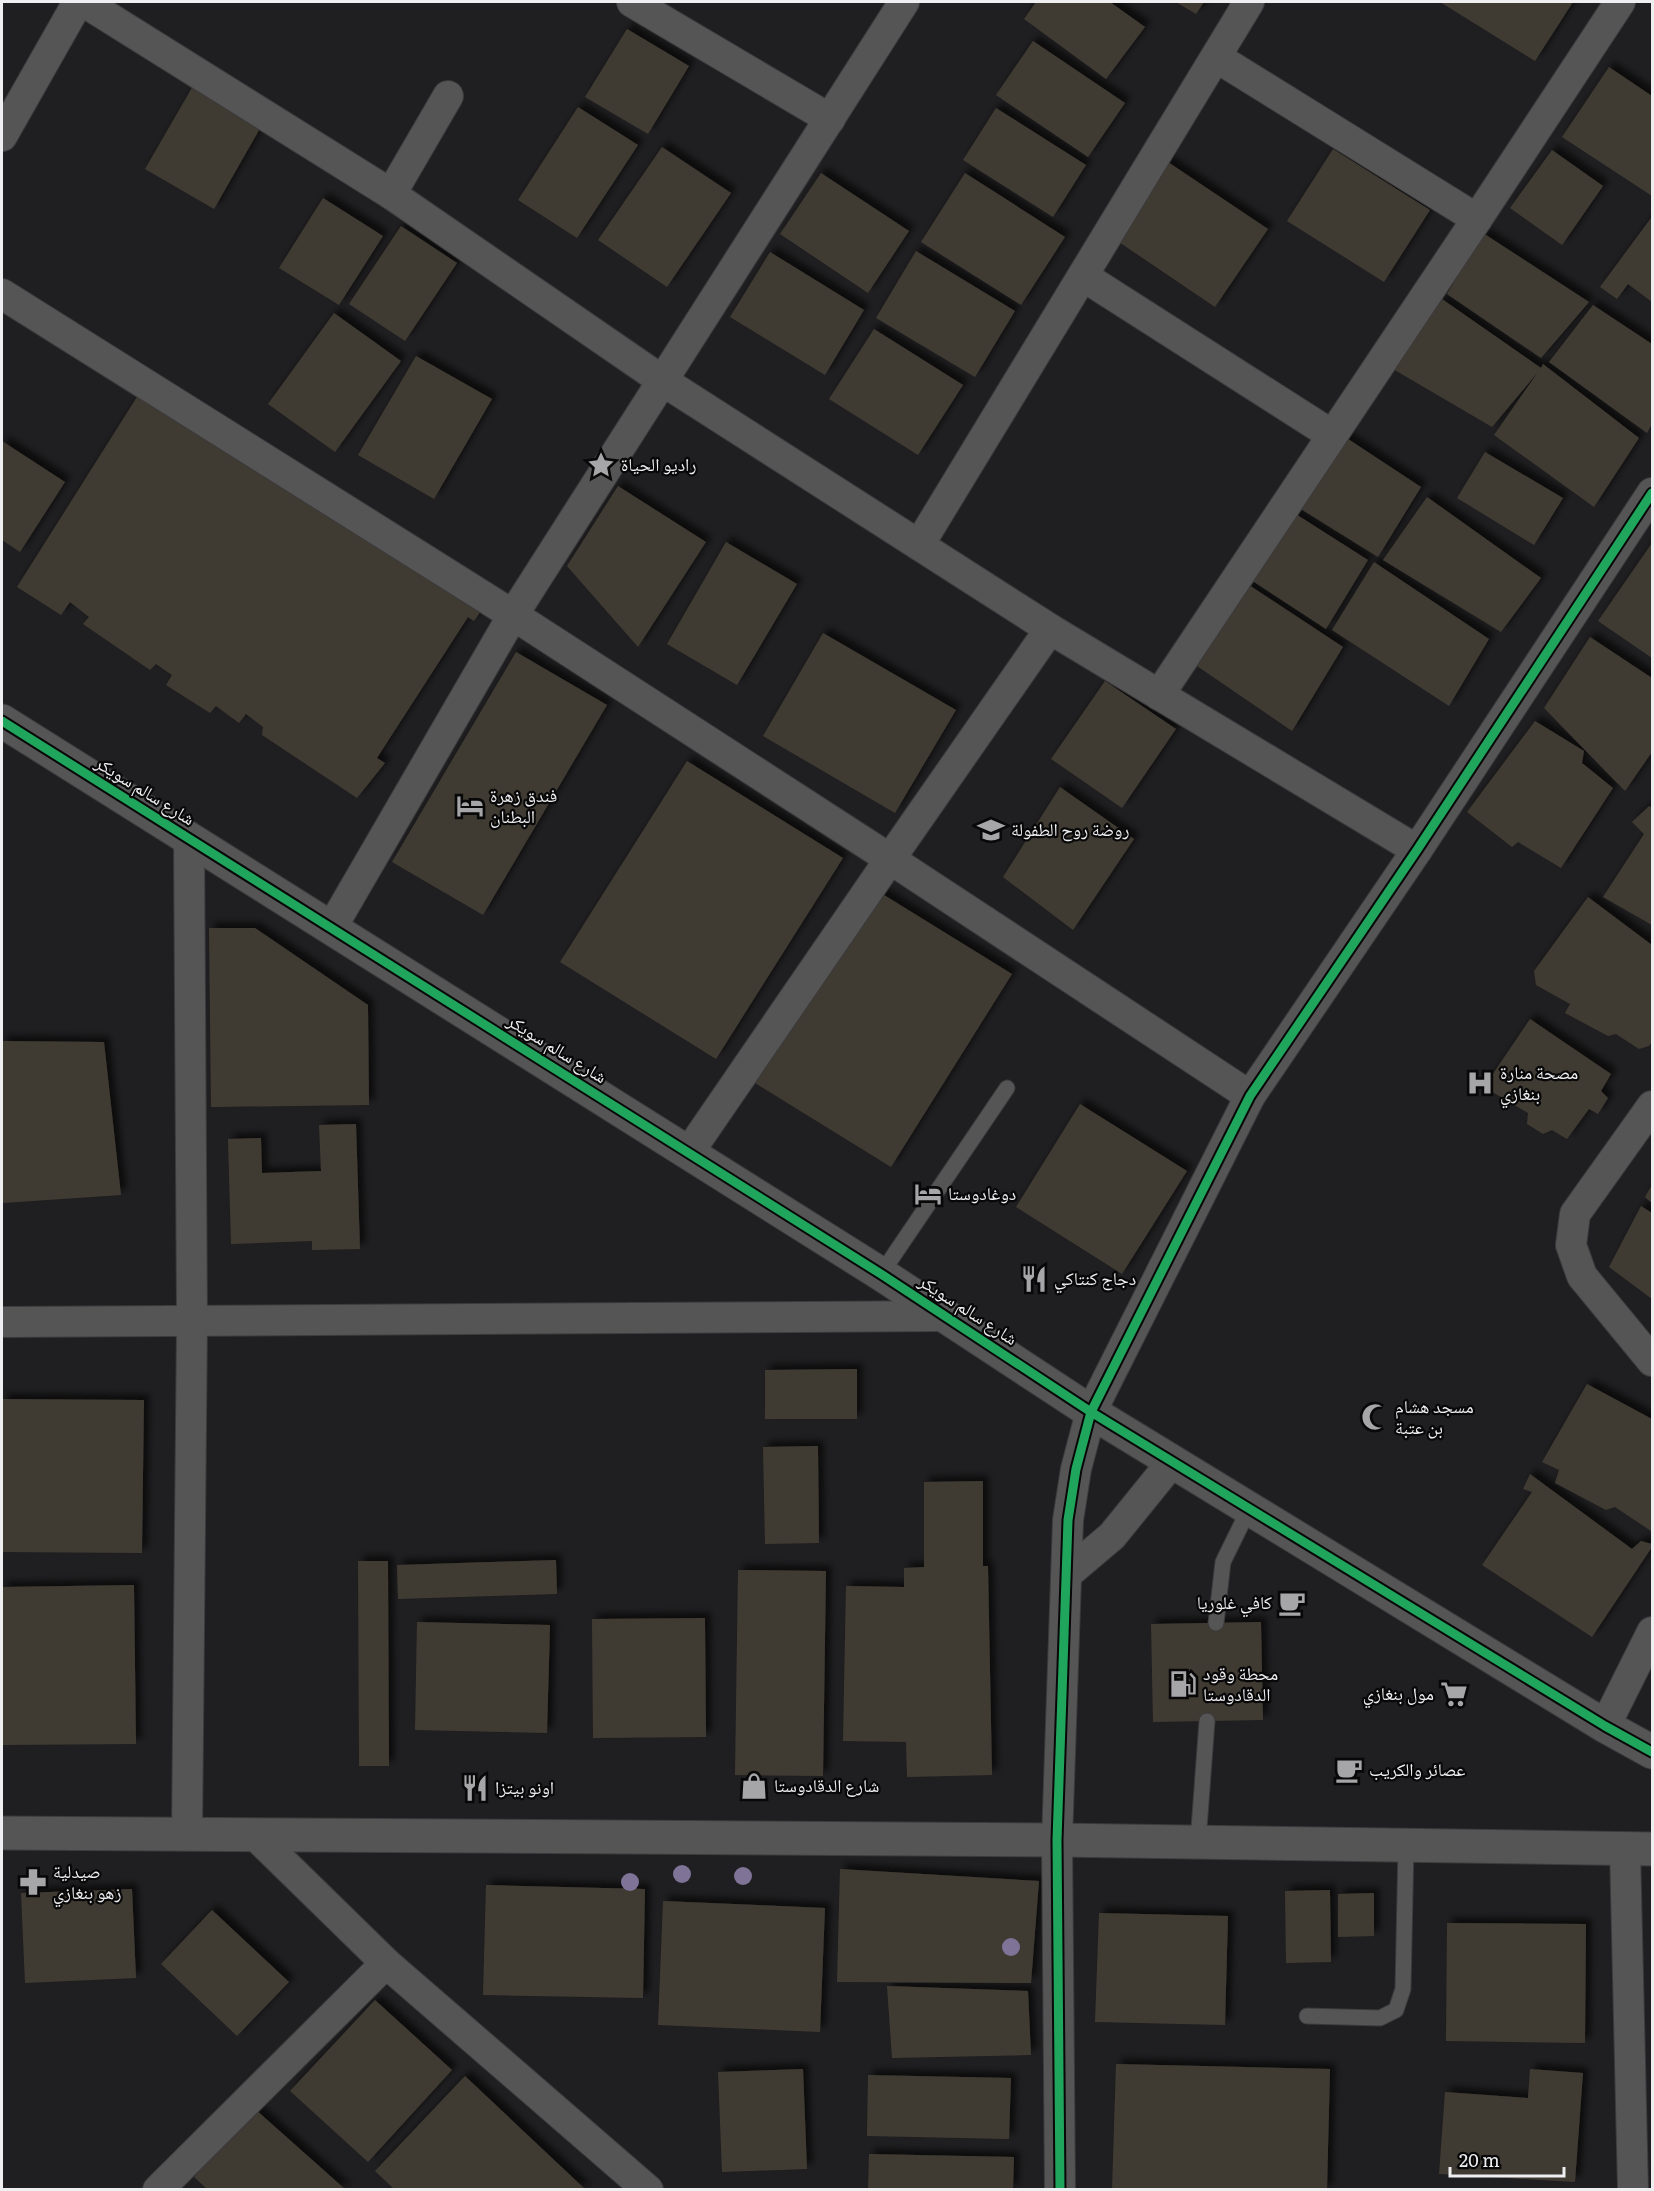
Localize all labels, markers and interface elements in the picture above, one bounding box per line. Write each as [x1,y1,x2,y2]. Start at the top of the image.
place icon: راديو الحياة [586,450,616,480]
place label: راديو الحياة [621,450,696,477]
street label: شارع سالم سويكر [90,748,201,831]
place label: فندق زهرة البطنان [490,781,557,829]
hotel icon: فندق زهرة البطنان [455,791,485,821]
school or university icon: روضة روح الطفولة [976,815,1006,845]
place label: روضة روح الطفولة [1011,815,1129,842]
street label: شارع سالم سويكر [502,1006,613,1089]
place label: مصحة منارة بنغازي [1500,1058,1578,1109]
hospital icon: مصحة منارة بنغازي [1465,1068,1495,1098]
hotel icon: دوغادوستا [913,1179,943,1209]
place label: دوغادوستا [948,1179,1016,1206]
restaurant icon: دجاج كنتاكي [1019,1264,1049,1294]
place label: دجاج كنتاكي [1054,1264,1136,1294]
street label: شارع سالم سويكر [913,1266,1024,1351]
place label: مسجد هشام بن عتبة [1395,1392,1474,1440]
mosque icon: مسجد هشام بن عتبة [1360,1402,1390,1432]
place label: كافي غلوريا [1197,1588,1273,1618]
cafe icon: كافي غلوريا [1277,1588,1307,1618]
place label: محطة وقود الدقادوستا [1203,1659,1278,1707]
fuel station icon: محطة وقود الدقادوستا [1168,1669,1198,1699]
place label: مول بنغازي [1363,1679,1434,1709]
supermarket icon: مول بنغازي [1439,1679,1469,1709]
cafe icon: عصائر والكريب [1334,1755,1364,1785]
place label: عصائر والكريب [1369,1755,1465,1782]
shop icon: شارع الدقادوستا [739,1771,769,1801]
place label: شارع الدقادوستا [774,1771,879,1798]
restaurant icon: اونو بيتزا [460,1773,490,1803]
place label: اونو بيتزا [495,1773,554,1800]
place label: صيدلية زهو بنغازي [53,1857,121,1908]
pharmacy icon: صيدلية زهو بنغازي [18,1867,48,1897]
scale bar [1450,2140,1564,2178]
text: 20 m [1459,2146,1500,2173]

